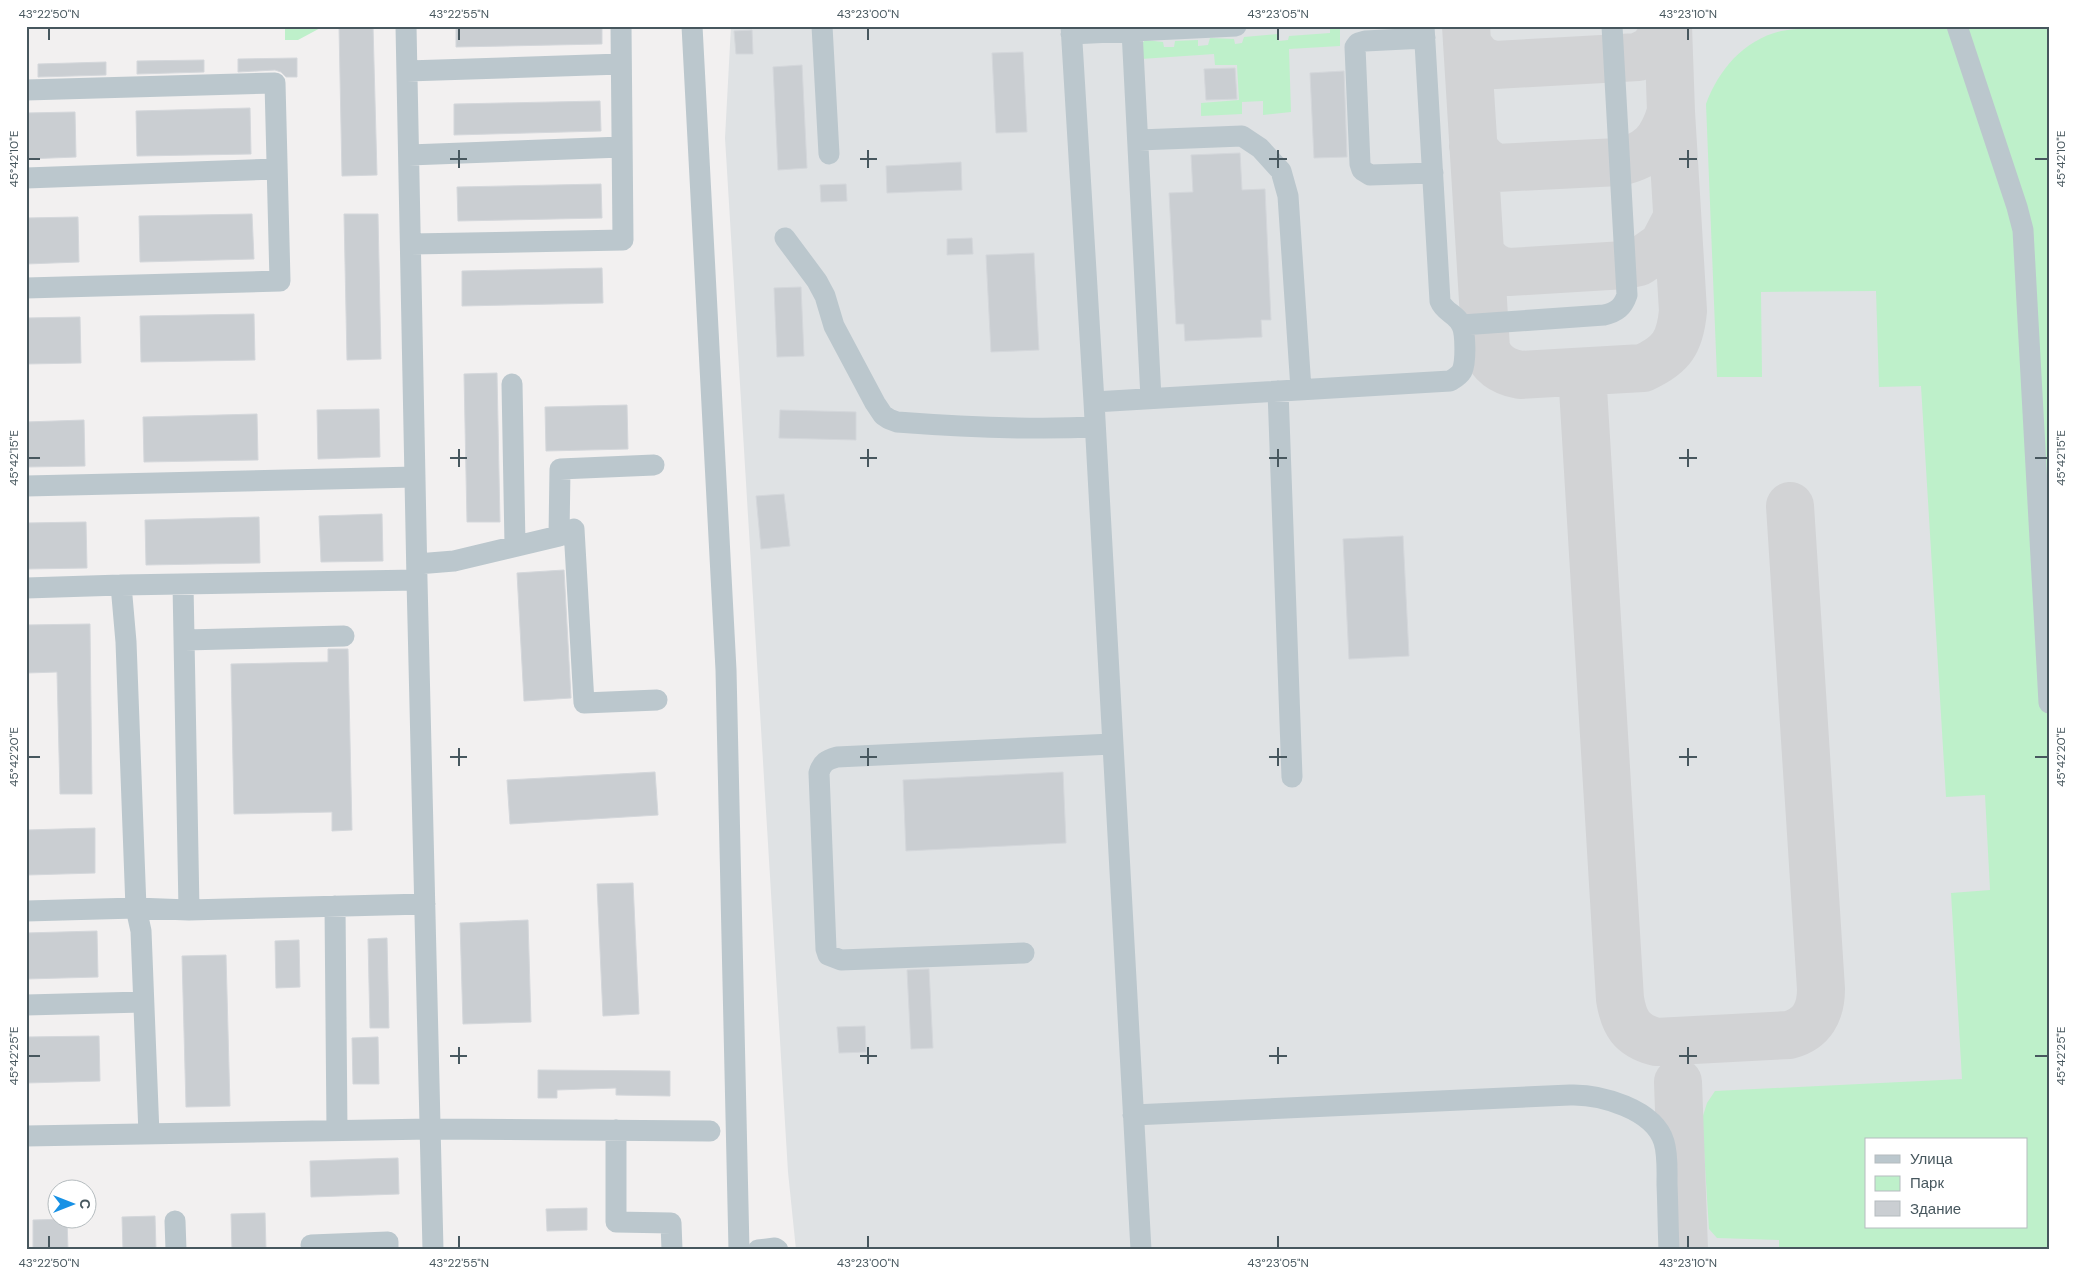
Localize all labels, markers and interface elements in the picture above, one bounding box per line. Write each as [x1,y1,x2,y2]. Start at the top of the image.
text: 43°22'50"N [18,6,80,22]
text: 43°22'55"N [429,6,489,22]
text: 43°23'00"N [837,6,899,22]
text: 43°23'05"N [1247,6,1309,22]
text: 43°23'10"N [1659,6,1717,22]
text: 45°42'10"E [6,130,22,188]
text: 45°42'10"E [2053,130,2069,188]
text: 45°42'15"E [6,430,22,486]
text: 45°42'15"E [2053,430,2069,486]
text: 45°42'20"E [6,727,22,787]
text: 45°42'20"E [2053,727,2069,787]
text: 45°42'25"E [6,1026,22,1086]
text: 45°42'25"E [2053,1026,2069,1086]
legend [1865,1138,2028,1228]
text: Улица [1910,1149,1953,1169]
text: Парк [1910,1173,1944,1193]
north arrow [48,1178,98,1228]
text: С [76,1199,94,1209]
text: Здание [1910,1199,1961,1219]
text: 43°22'50"N [18,1255,80,1271]
text: 43°22'55"N [429,1255,489,1271]
text: 43°23'00"N [837,1255,899,1271]
text: 43°23'05"N [1247,1255,1309,1271]
text: 43°23'10"N [1659,1255,1717,1271]

